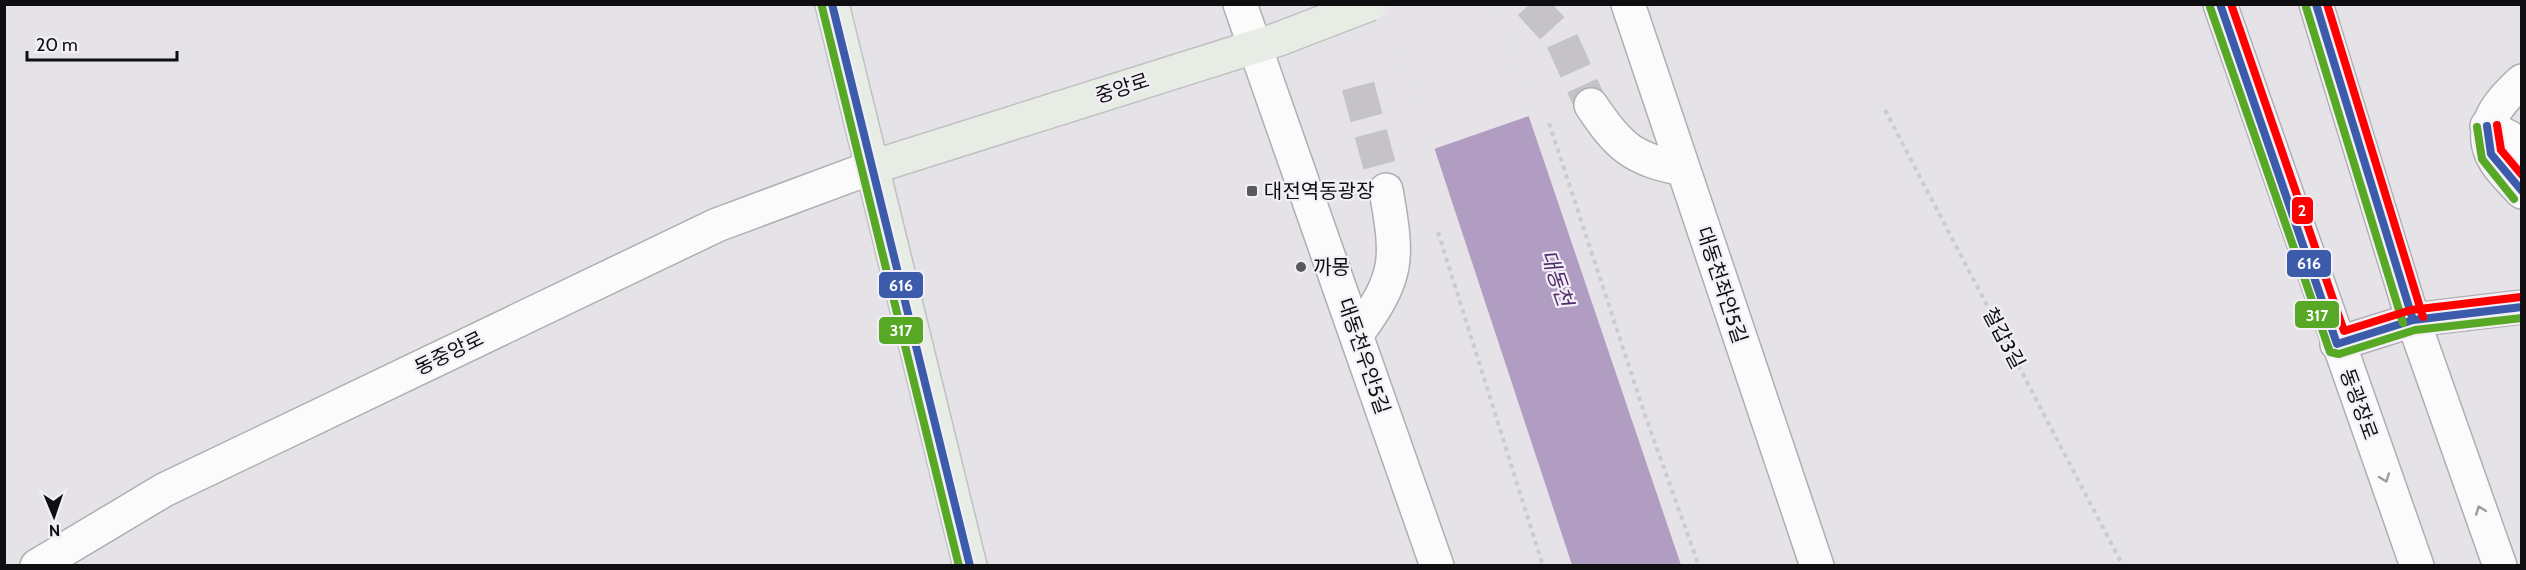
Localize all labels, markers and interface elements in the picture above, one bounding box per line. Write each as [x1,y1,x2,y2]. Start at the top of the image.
scale bar [27,24,177,62]
text: 20 m [36,34,78,56]
street label: 중앙로 [1092,68,1152,108]
place label: 대전역동광장 [1264,179,1374,203]
marker: 대전역동광장 [1245,184,1259,198]
line badge: 2 [2291,196,2314,225]
text: 2 [2298,201,2306,220]
street label: 대동천좌안5길 [1692,224,1752,346]
water label: 대동천 [1536,247,1579,312]
line badge: 616 [2286,249,2332,278]
text: 616 [2297,254,2321,273]
place label: 까몽 [1313,255,1350,279]
marker: 까몽 [1294,260,1308,274]
line badge: 616 [878,271,924,299]
text: 616 [889,276,913,295]
street label: 대동천우안5길 [1333,295,1395,417]
line badge: 317 [2294,300,2340,329]
street label: 철갑3길 [1978,303,2030,373]
text: 317 [2306,306,2329,325]
line badge: 317 [878,316,924,345]
text: 317 [890,321,913,340]
street label: 동중앙로 [411,326,487,380]
street label: 동광장로 [2335,365,2383,443]
one-way arrow [2378,472,2391,483]
north arrow [24,486,84,546]
one-way arrow [2475,505,2488,516]
text: N [49,521,60,540]

